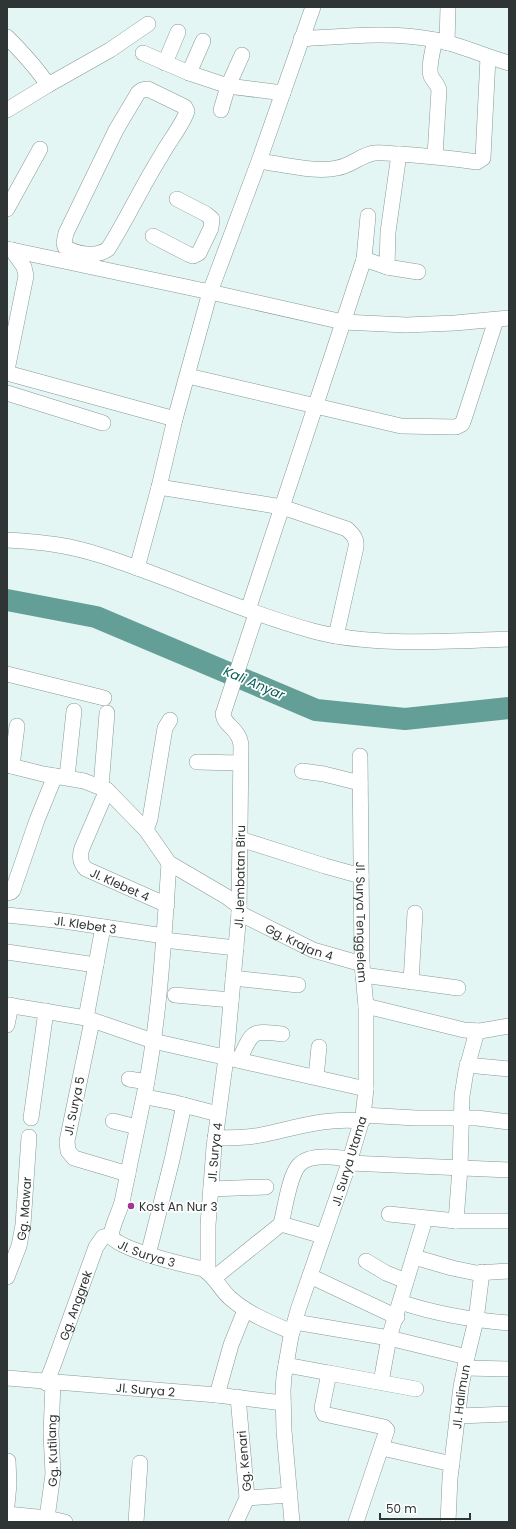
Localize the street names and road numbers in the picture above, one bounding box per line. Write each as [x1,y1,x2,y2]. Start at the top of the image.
street label: Jl. Jembatan Biru [229,825,249,929]
street label: Jl. Surya Tenggelam [353,861,372,983]
street label: Jl. Klebet 4 [87,863,153,905]
street label: Jl. Klebet 3 [53,912,118,937]
street label: Gg. Krajan 4 [263,919,336,964]
street label: Jl. Surya 5 [59,1075,89,1137]
street label: Jl. Surya Utama [327,1114,371,1208]
street label: Jl. Surya 4 [203,1121,226,1183]
street label: Gg. Mawar [12,1176,35,1242]
street label: Jl. Surya 3 [115,1235,177,1271]
street label: Gg. Anggrek [54,1267,96,1343]
street label: Jl. Halimun [447,1363,474,1430]
street label: Jl. Surya 2 [115,1378,176,1400]
street label: Gg. Kutilang [42,1414,62,1488]
street label: Gg. Kenari [233,1430,255,1492]

